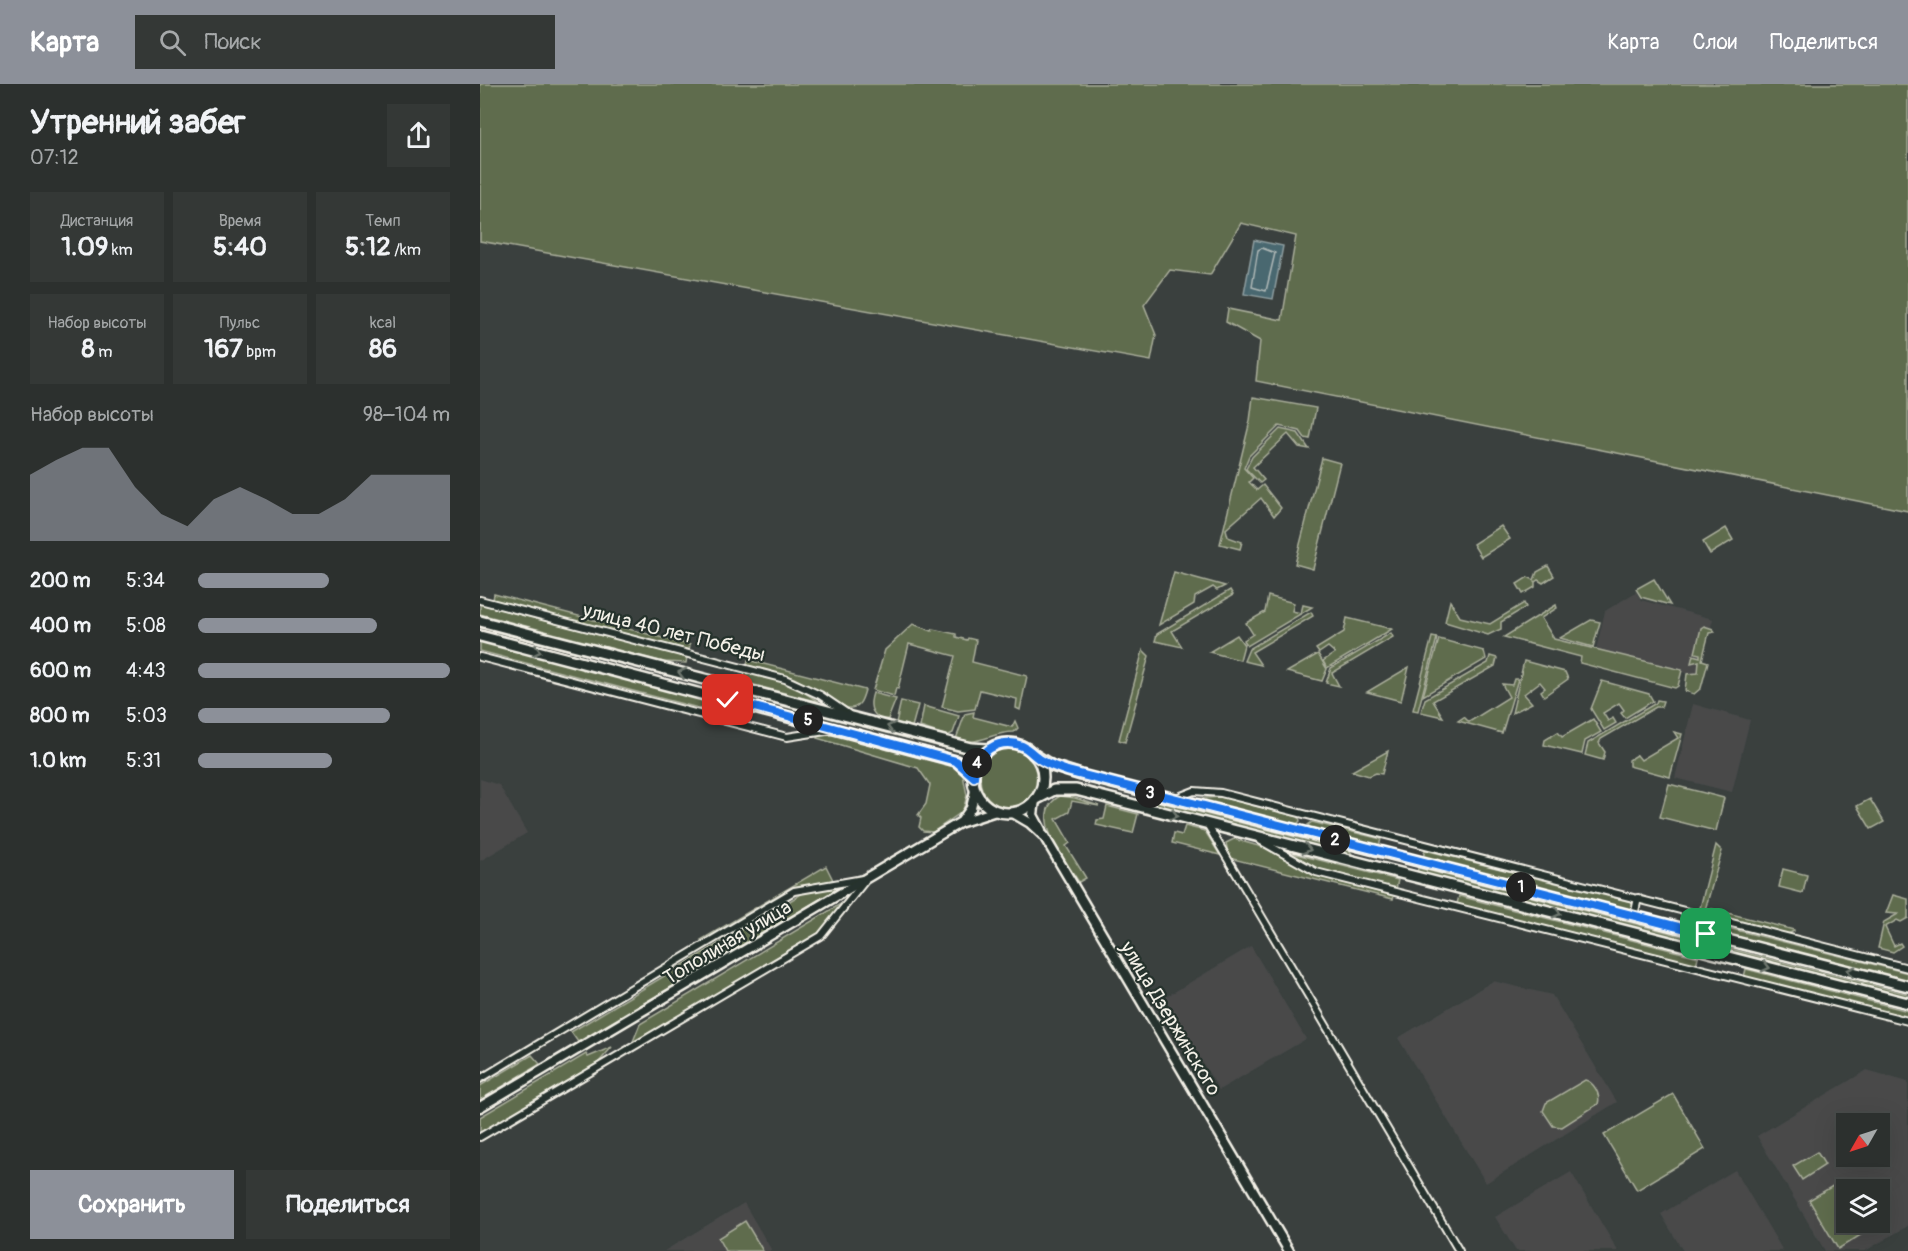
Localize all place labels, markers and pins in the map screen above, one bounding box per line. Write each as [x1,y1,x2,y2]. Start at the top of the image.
pin [702,674,753,725]
pin: 5 [793,705,823,735]
pin: 4 [962,748,992,778]
pin: 3 [1135,778,1165,808]
pin: 2 [1320,825,1350,855]
pin: 1 [1506,872,1536,902]
pin [1680,908,1731,959]

